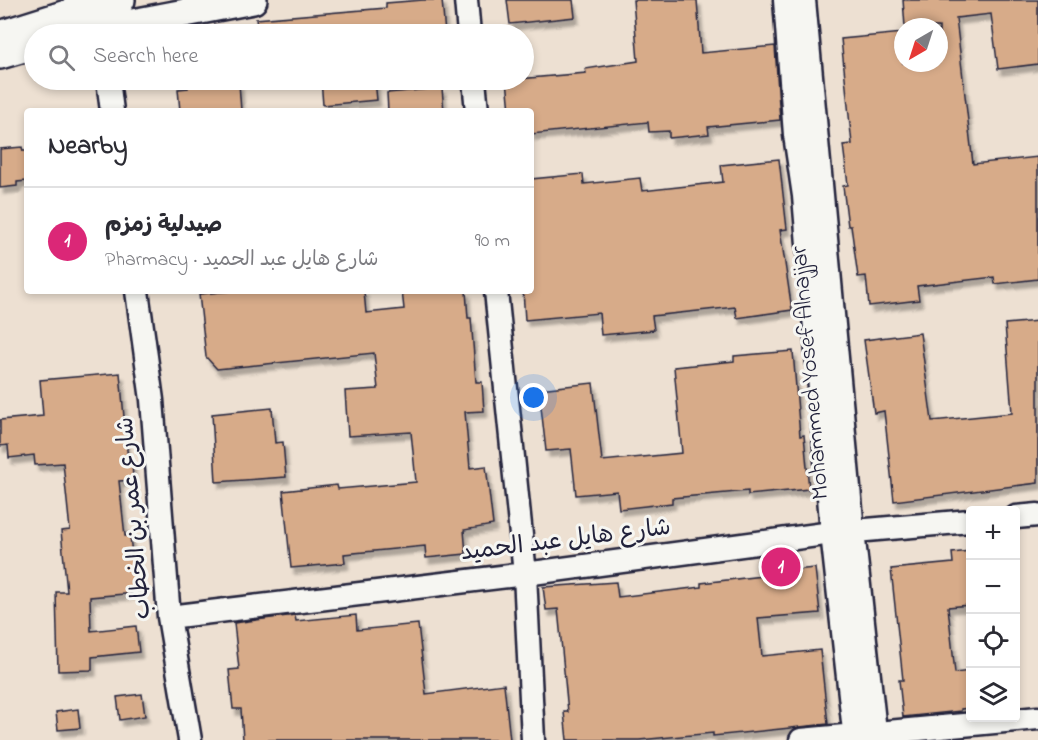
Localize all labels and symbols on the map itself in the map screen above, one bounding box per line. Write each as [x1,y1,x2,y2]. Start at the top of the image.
north arrow [894,18,948,72]
street label: Mohammed Yosef Alnajjar [782,244,840,501]
your location [519,383,548,412]
street label: شارع عمر بن الخطاب [109,415,161,621]
street label: شارع هايل عبد الحميد [459,511,673,571]
pin: 1 [762,544,800,590]

